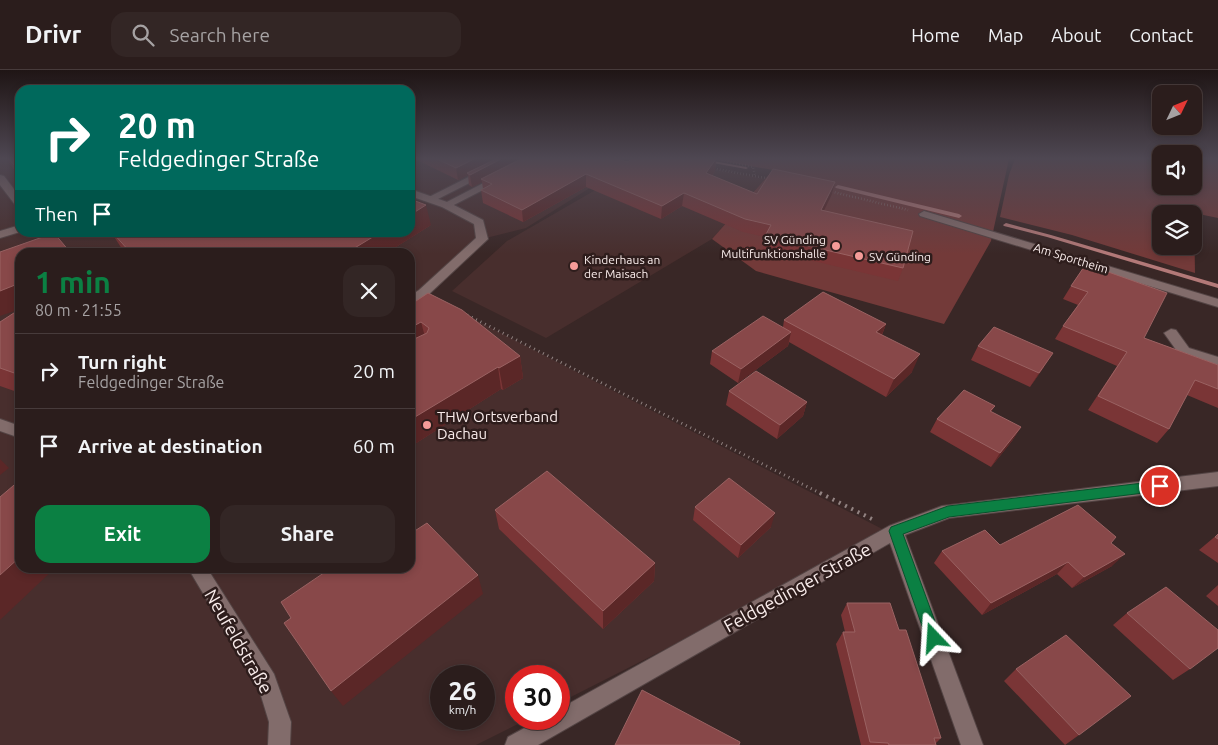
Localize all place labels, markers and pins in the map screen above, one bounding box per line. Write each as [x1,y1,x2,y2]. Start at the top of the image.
place label: SV Günding Multifunktionshalle [721,233,826,260]
marker: SV Günding Multifunktionshalle [830,240,842,252]
marker: SV Günding [853,250,865,262]
place label: SV Günding [869,250,931,263]
place label: Kinderhaus an der Maisach [584,253,660,280]
marker: Kinderhaus an der Maisach [568,260,580,272]
place label: THW Ortsverband Dachau [437,408,558,442]
marker: THW Ortsverband Dachau [421,419,433,431]
pin [1139,465,1181,507]

